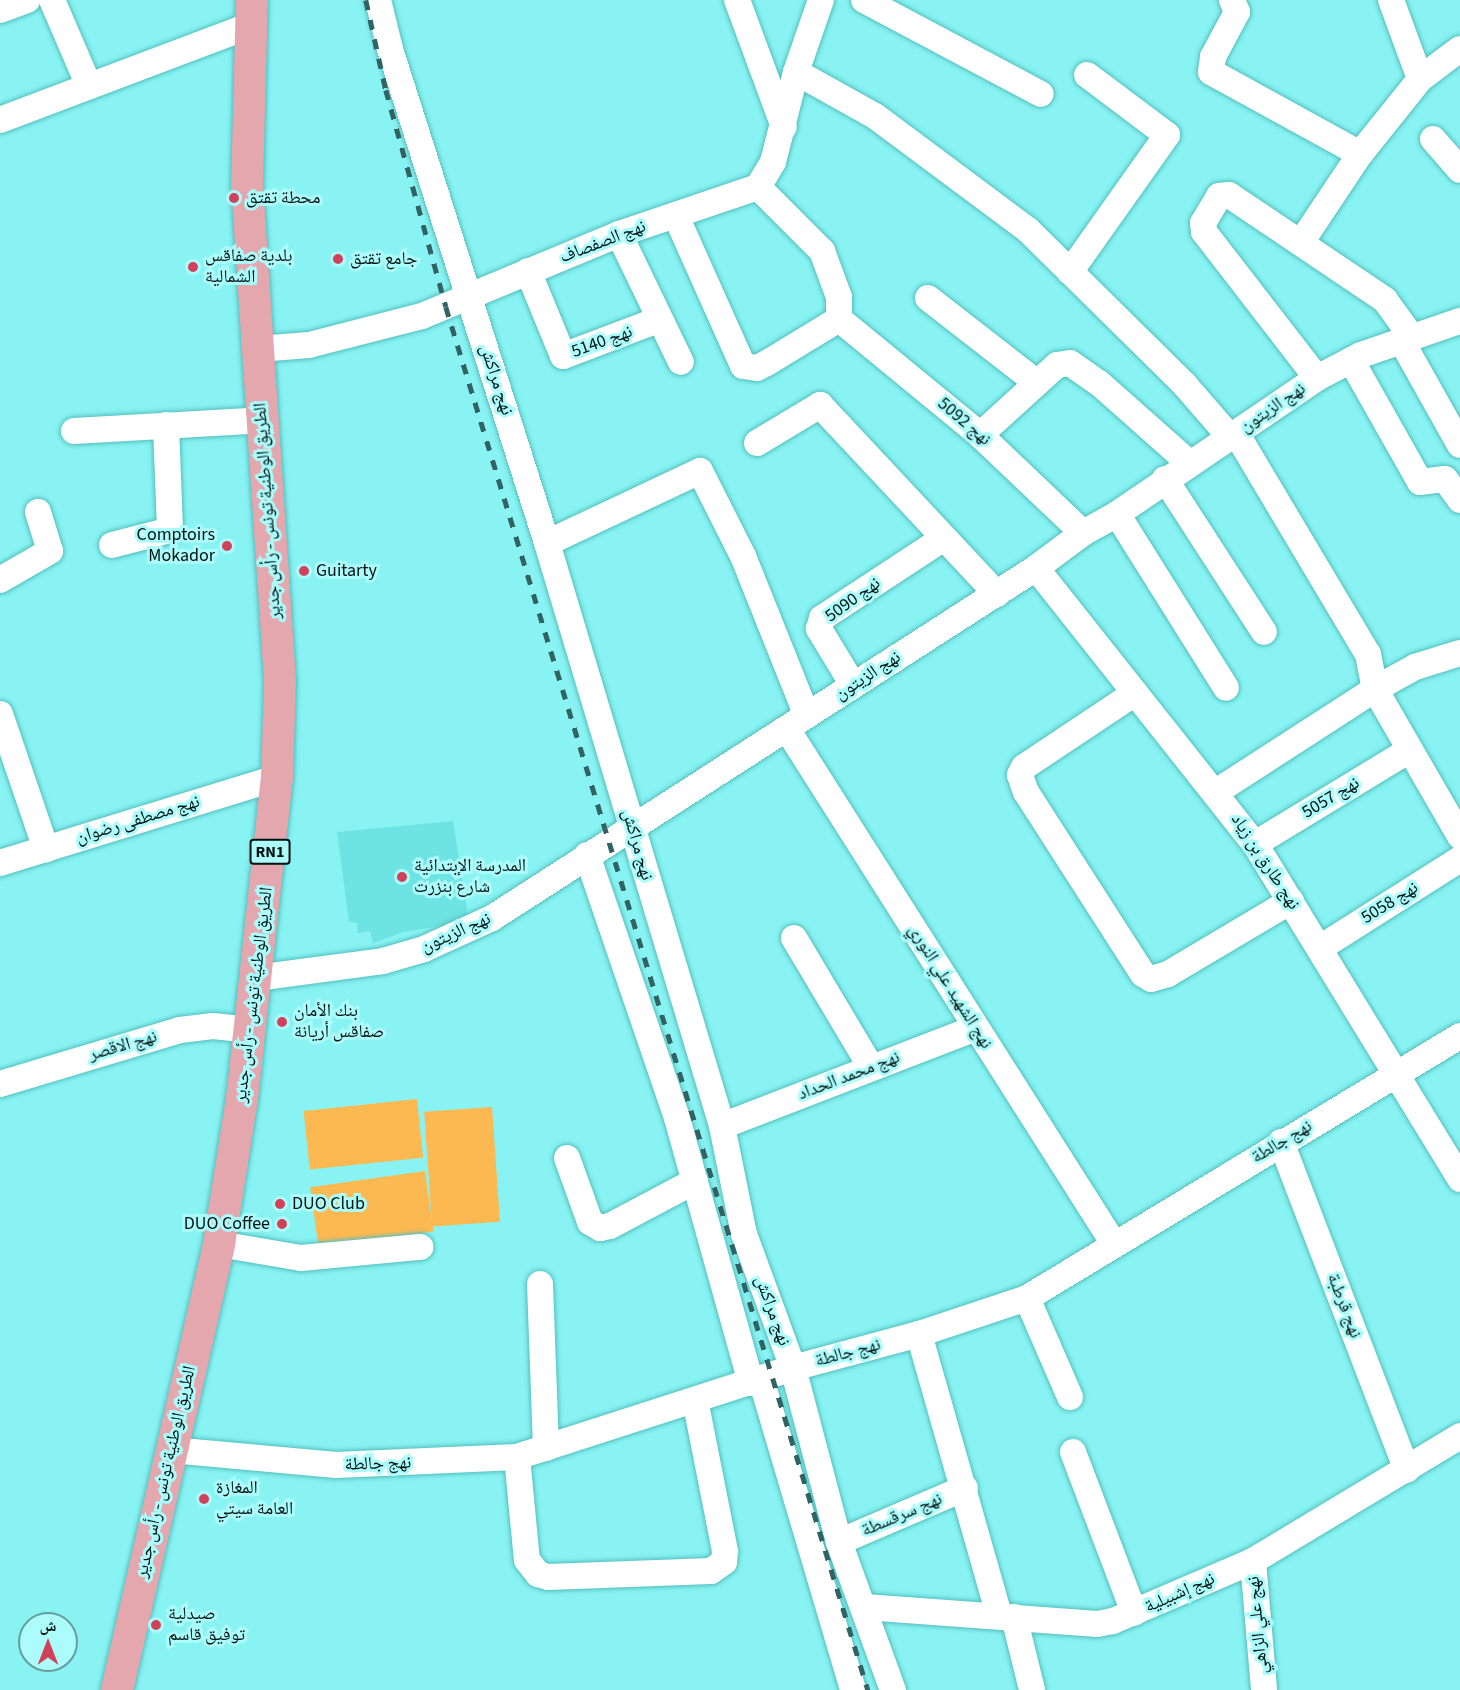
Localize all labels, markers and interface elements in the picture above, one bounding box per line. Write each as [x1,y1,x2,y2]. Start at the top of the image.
place label: محطة تقتق [246,187,320,209]
marker: محطة تقتق [227,191,241,205]
street label: نهج الصفصاف [557,216,649,268]
place label: بلدية صفاقس الشمالية [205,246,292,288]
place label: جامع تقتق [350,248,418,270]
marker: جامع تقتق [331,252,345,266]
marker: بلدية صفاقس الشمالية [186,260,200,274]
street label: نهج 5140 [569,321,635,363]
street label: نهج مراكش [474,342,518,418]
street label: نهج الزيتون [1236,378,1310,438]
street label: نهج 5092 [933,393,995,451]
street label: الطريق الوطنية تونس - رأس جدير [250,402,286,620]
place label: Comptoirs Mokador [137,525,215,568]
marker: Comptoirs Mokador [220,539,234,553]
place label: Guitarty [316,560,377,582]
marker: Guitarty [297,564,311,578]
street label: نهج 5090 [821,573,885,627]
street label: نهج الزيتون [831,647,905,705]
street label: نهج 5057 [1298,772,1364,824]
street label: نهج مصطفى رضوان [74,791,202,849]
street label: نهج مراكش [617,807,657,883]
street label: نهج طارق بن زياد [1226,810,1304,914]
road number: RN1 [249,839,291,865]
place label: المدرسة الإبتدائية شارع بنزرت [414,856,526,898]
marker: المدرسة الإبتدائية شارع بنزرت [395,870,409,884]
street label: نهج 5058 [1357,877,1423,929]
street label: الطريق الوطنية تونس - رأس جدير [230,886,278,1104]
street label: نهج الزيتون [418,908,494,958]
street label: نهج الشهيد علي النوري [903,921,997,1053]
place label: بنك الأمان صفاقس أريانة [294,1001,384,1044]
marker: بنك الأمان صفاقس أريانة [275,1015,289,1029]
street label: نهج الاقصر [86,1026,160,1066]
street label: نهج محمد الحداد [795,1047,903,1105]
street label: نهج جالطة [1248,1116,1316,1168]
place label: DUO Club [292,1193,365,1215]
marker: DUO Club [273,1197,287,1211]
place label: DUO Coffee [184,1213,270,1235]
marker: DUO Coffee [275,1217,289,1231]
street label: نهج قرطبة [1322,1271,1366,1341]
street label: نهج مراكش [749,1273,795,1349]
street label: نهج جالطة [813,1334,883,1372]
street label: الطريق الوطنية تونس - رأس جدير [131,1364,201,1580]
street label: نهج جالطة [344,1452,412,1476]
place label: المغازة العامة سيتي [216,1478,293,1520]
street label: نهج سرقسطة [858,1488,946,1542]
marker: المغازة العامة سيتي [197,1492,211,1506]
street label: نهج إشبيلية [1142,1568,1218,1618]
street label: نهج علي الزاهي [1243,1575,1273,1675]
place label: صيدلية توفيق قاسم [168,1604,245,1646]
north arrow [18,1612,78,1672]
text: ش [40,1615,56,1637]
marker: صيدلية توفيق قاسم [149,1618,163,1632]

